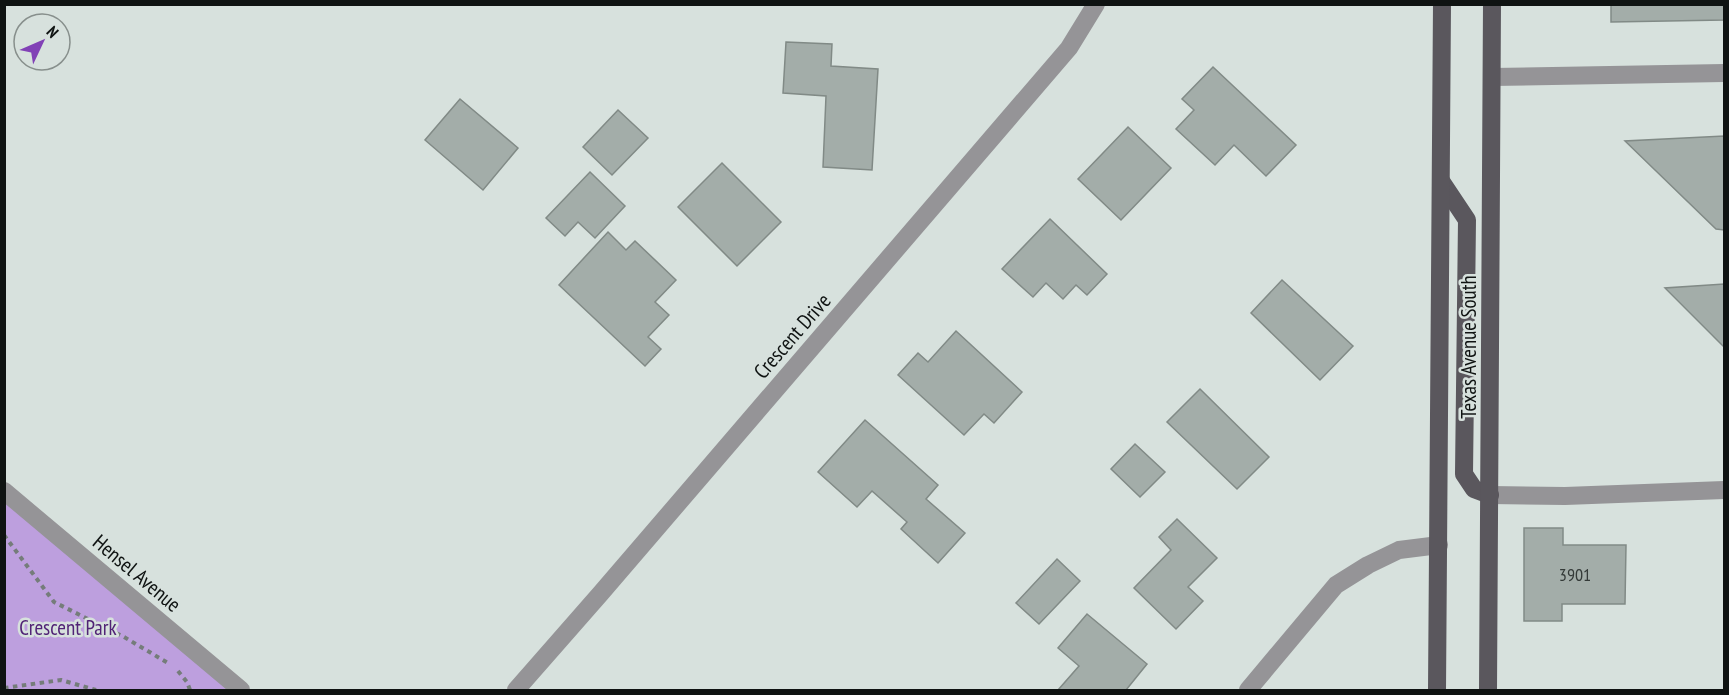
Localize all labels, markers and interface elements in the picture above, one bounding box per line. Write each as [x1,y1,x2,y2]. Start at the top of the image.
north arrow [12,12,72,72]
text: N [43,22,63,42]
street label: Texas Avenue South [1455,275,1482,419]
street label: Crescent Drive [748,288,836,384]
street label: Hensel Avenue [87,528,187,618]
house number: 3901 [1559,563,1591,586]
park label: Crescent Park [19,614,117,641]

